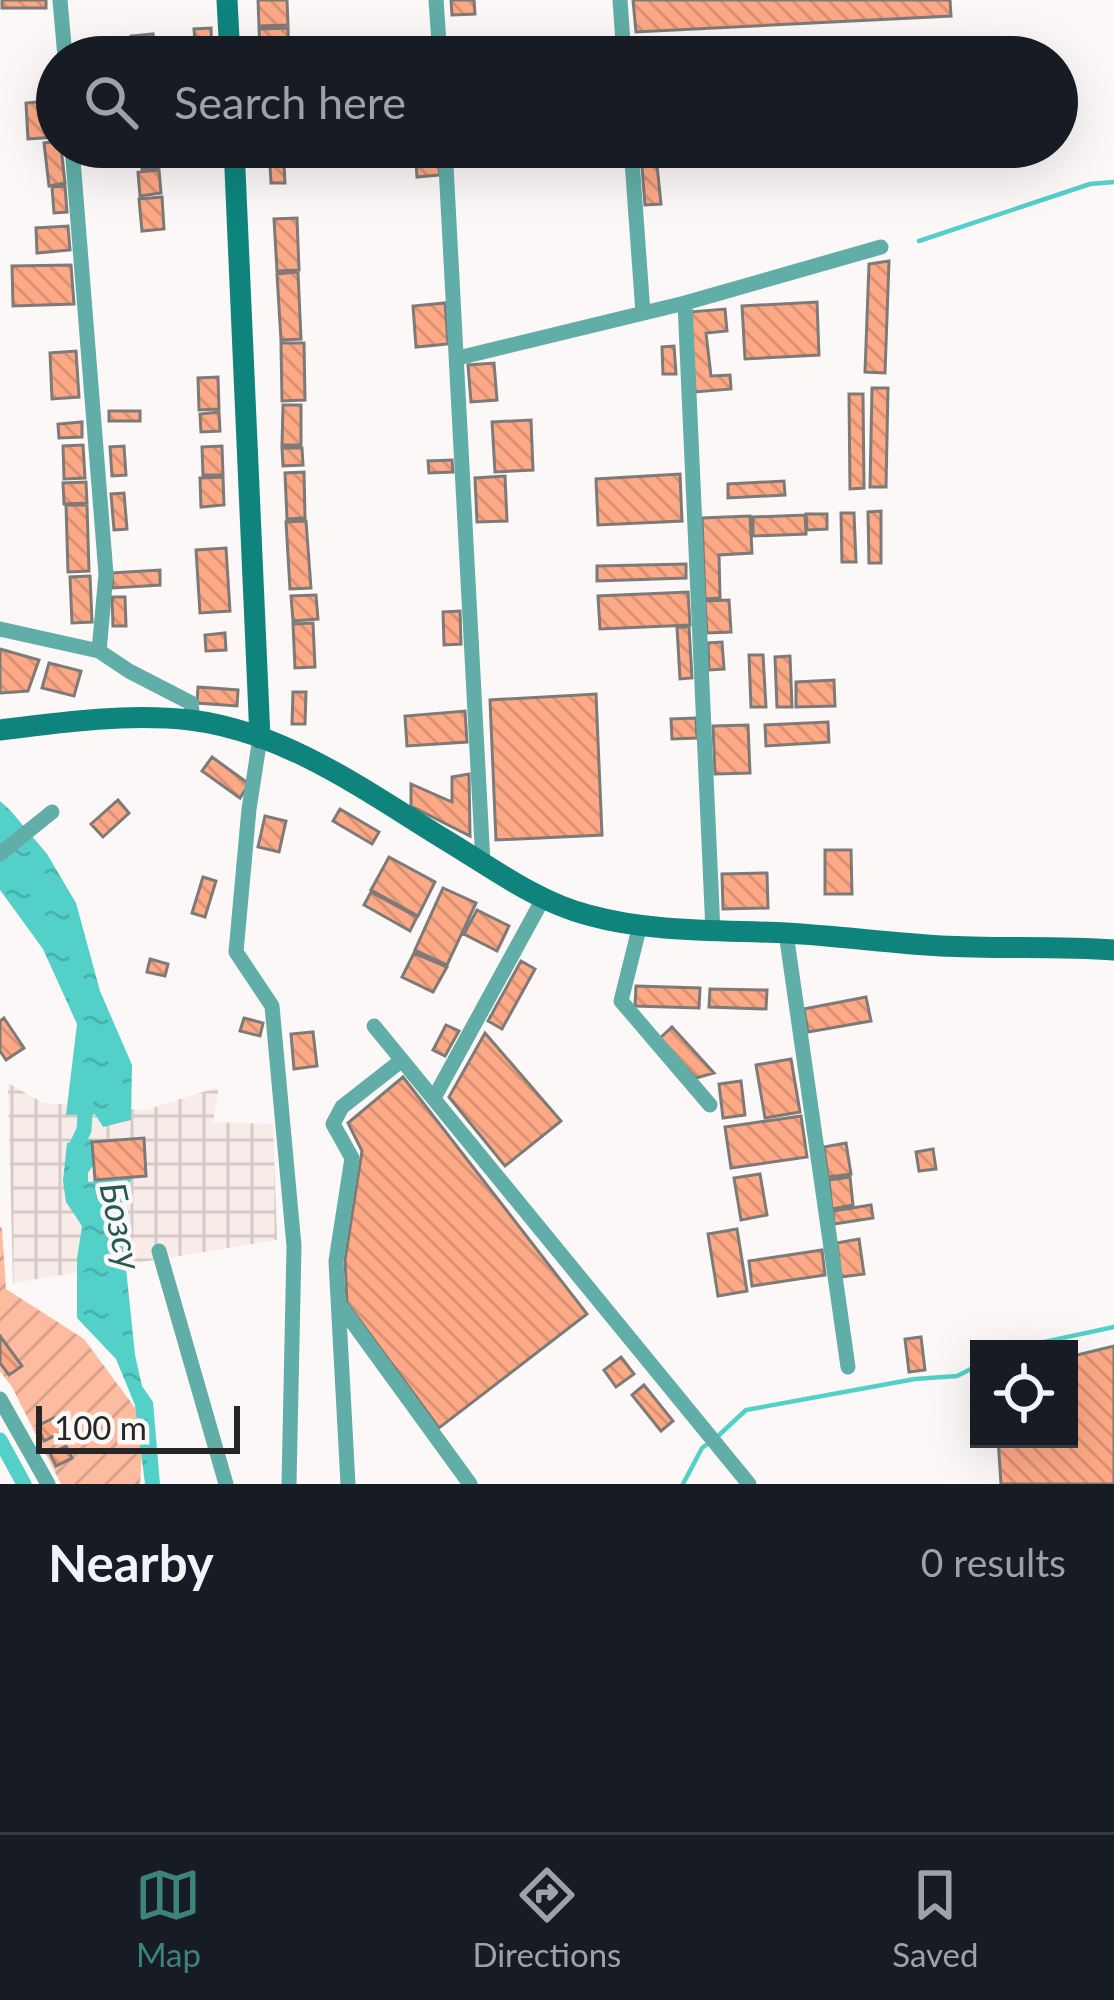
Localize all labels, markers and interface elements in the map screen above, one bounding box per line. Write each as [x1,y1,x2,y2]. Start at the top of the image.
search box [36,36,1078,168]
icon: search [78,69,144,135]
text: Search here [174,75,406,129]
water label: Бозсу [91,1178,153,1274]
map controls [970,1340,1078,1448]
button: locate [970,1340,1078,1448]
scale bar [36,1400,240,1453]
text: 100 m [54,1407,147,1447]
text: Nearby [48,1532,214,1593]
text: 0 results [921,1539,1066,1585]
tab: Map [135,1862,201,1974]
tab: Directions [472,1862,621,1974]
tab: Saved [892,1862,979,1974]

